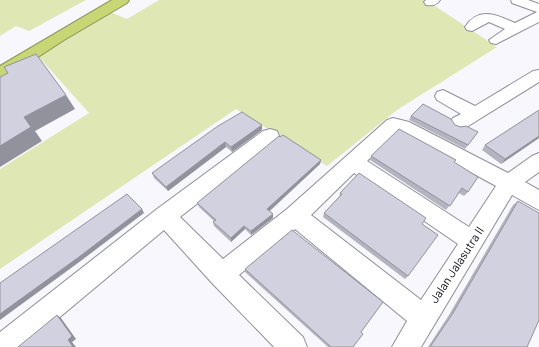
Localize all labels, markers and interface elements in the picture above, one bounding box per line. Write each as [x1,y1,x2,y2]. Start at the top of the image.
street label: Jalan Jalasutra II [426,224,486,305]

